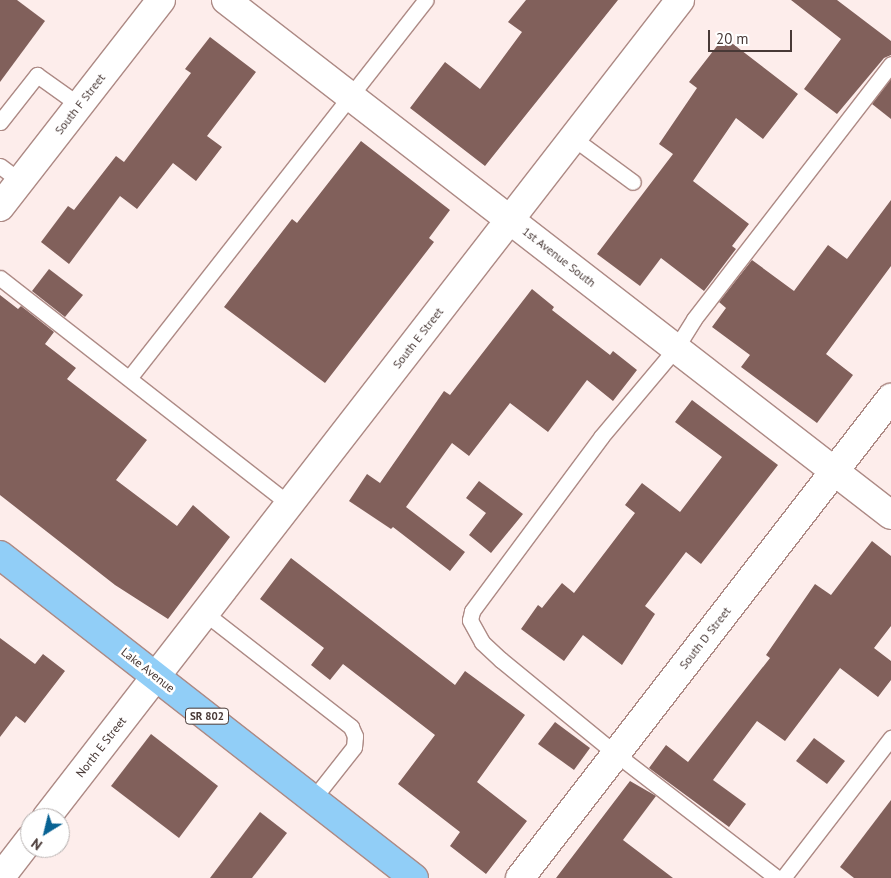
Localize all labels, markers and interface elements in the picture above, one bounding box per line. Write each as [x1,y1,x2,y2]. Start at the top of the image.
scale bar [711,20,795,52]
text: 20 m [716,29,749,48]
street label: South F Street [52,71,108,137]
street label: 1st Avenue South [519,224,599,290]
street label: South E Street [390,305,446,371]
street label: South D Street [676,604,734,672]
street label: Lake Avenue [118,645,178,695]
road number: SR 802 [184,708,230,724]
street label: North E Street [73,714,129,780]
north arrow [20,808,70,858]
text: N [28,834,46,854]

